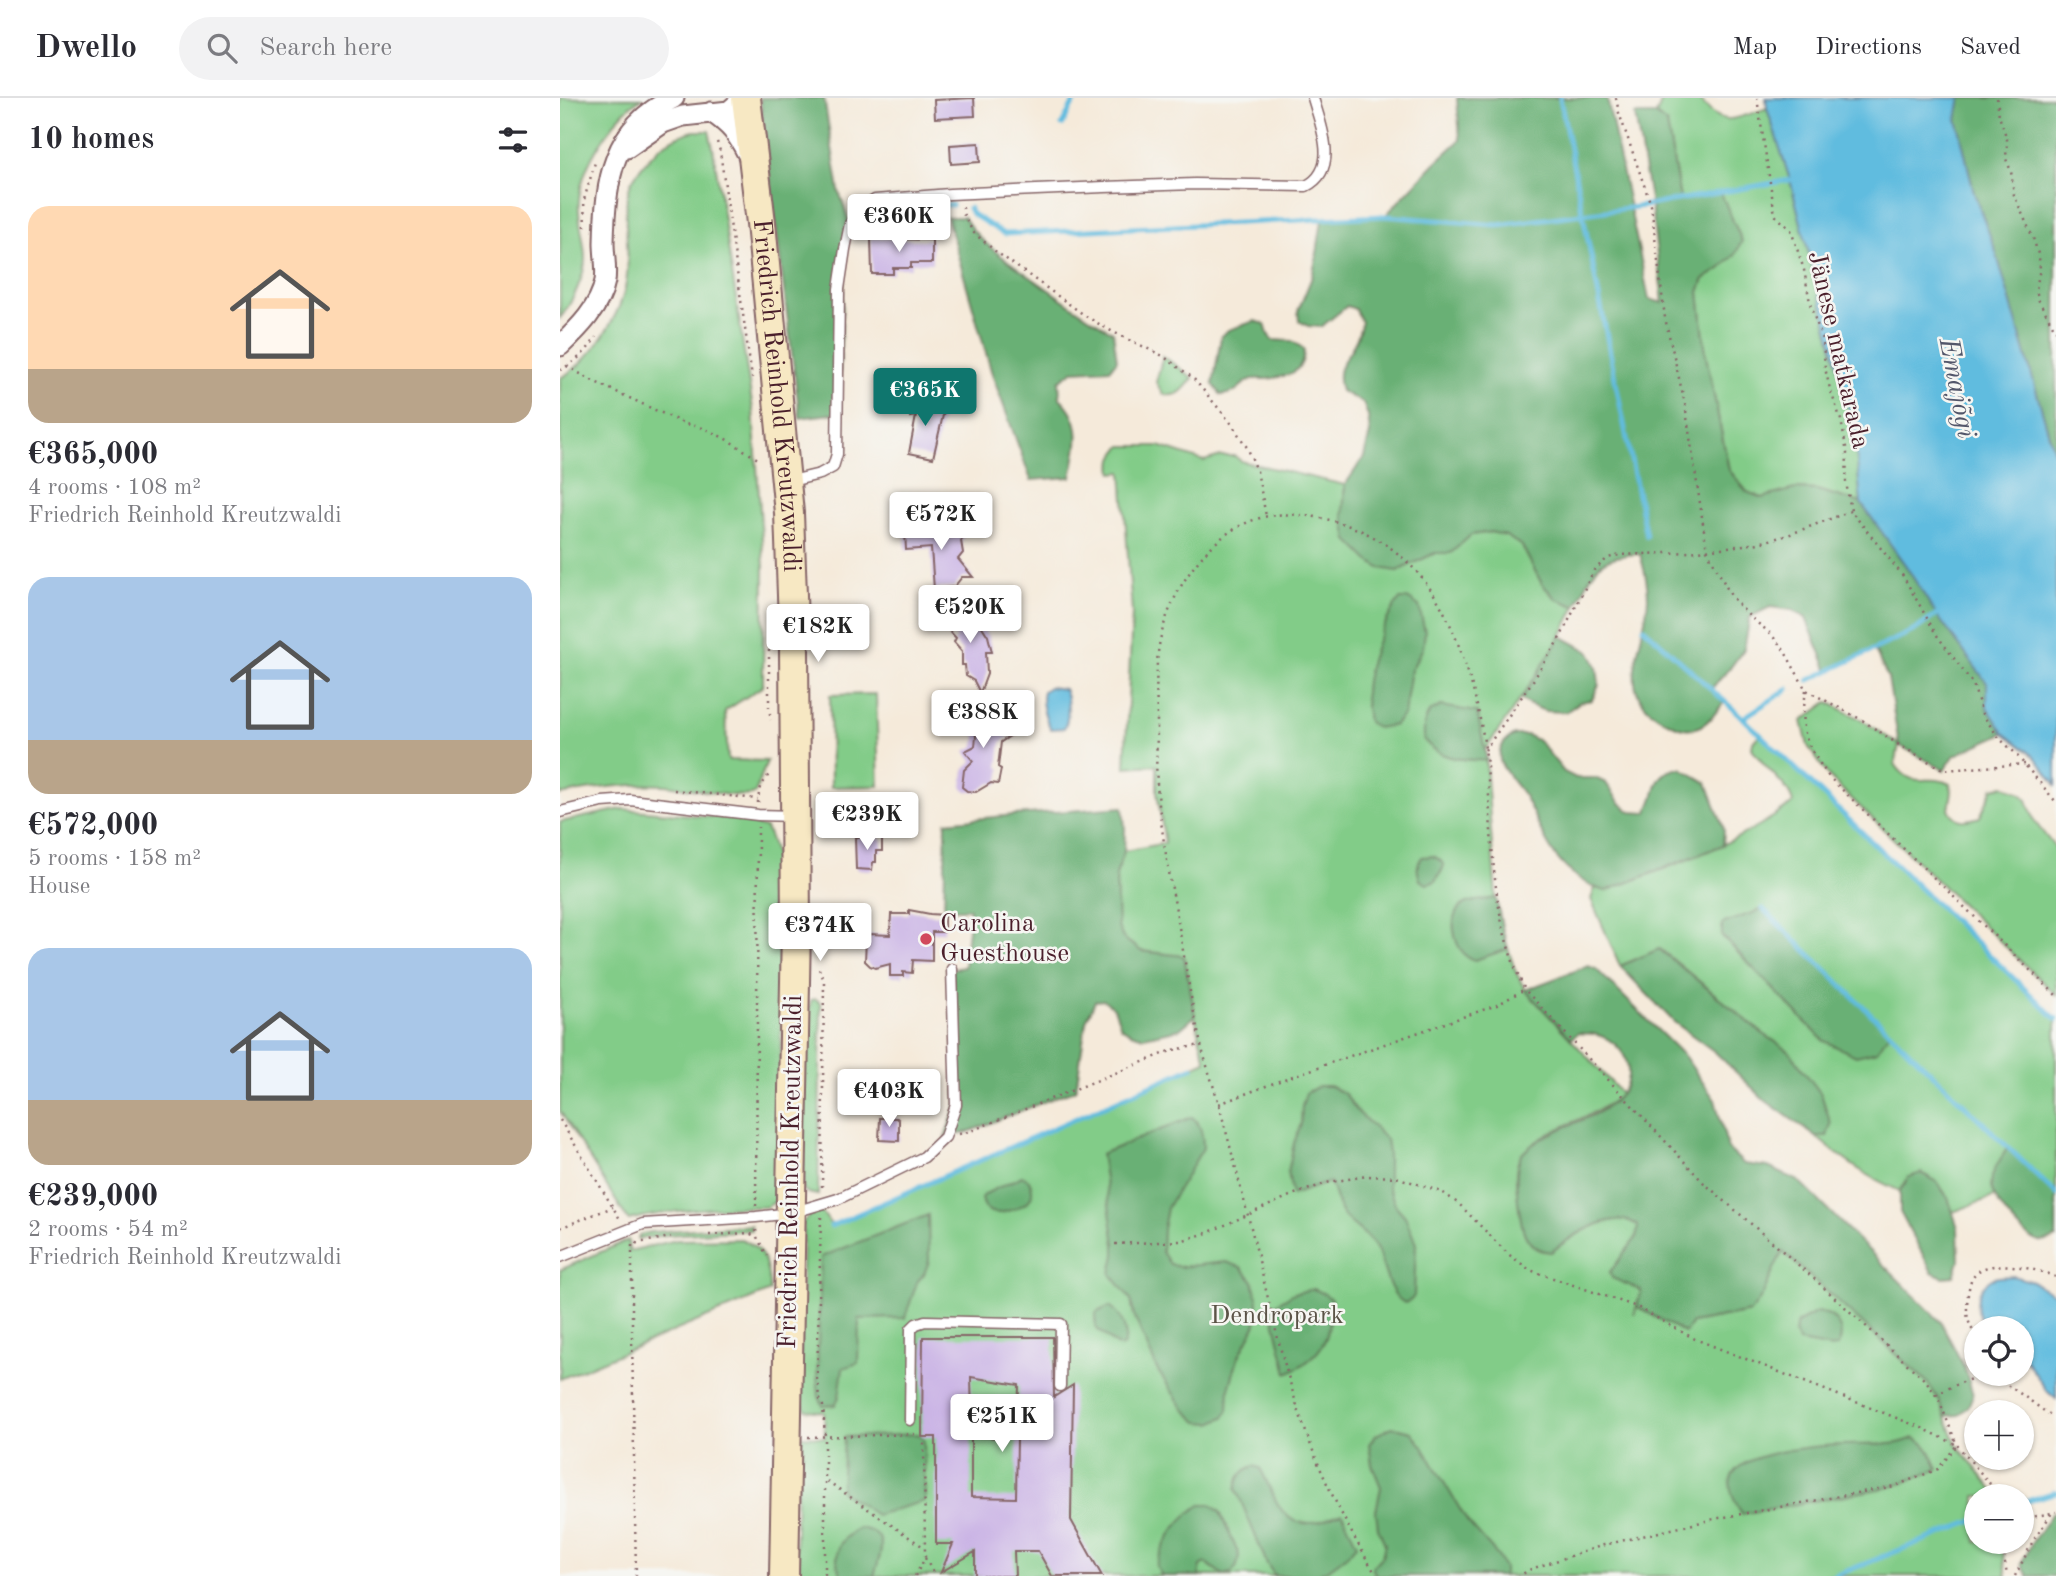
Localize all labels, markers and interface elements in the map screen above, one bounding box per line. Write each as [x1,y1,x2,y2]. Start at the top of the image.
search box [179,17,669,80]
icon: search [203,29,241,67]
text: Dwello [35,32,137,65]
text: Search here [259,35,392,61]
text: Map [1733,36,1777,60]
text: Directions [1815,36,1922,60]
text: Saved [1960,36,2021,60]
icon: filters [494,121,532,159]
text: 10 homes [28,125,154,155]
pin: €360K [850,194,948,254]
text: €360K [863,205,935,228]
street label: Friedrich Reinhold Kreutzwaldi [748,218,804,572]
street label: Jänese matkarada [1803,249,1873,452]
icon: home [217,251,343,377]
water label: Emajõgi [1932,334,1979,441]
pin: €365K [876,368,974,428]
text: €365K [889,379,961,402]
text: €365,000 [28,440,158,470]
text: 4 rooms · 108 m² [28,476,201,499]
pin: €572K [892,492,990,552]
text: €572K [905,503,977,526]
text: Friedrich Reinhold Kreutzwaldi [28,504,341,527]
pin: €520K [921,586,1019,645]
text: €520K [934,596,1006,619]
pin: €182K [769,604,867,664]
text: €182K [782,615,854,638]
icon: home [217,622,343,748]
pin: €388K [934,690,1032,750]
text: €388K [947,701,1019,724]
pin: €239K [818,792,916,852]
text: €239K [831,803,903,826]
text: €572,000 [28,811,158,841]
text: 5 rooms · 158 m² [28,847,201,870]
text: House [28,875,90,898]
pin: €374K [771,904,869,963]
place label: Carolina Guesthouse [940,911,1069,967]
text: €374K [784,914,856,937]
marker: Carolina Guesthouse [918,931,934,947]
icon: home [217,993,343,1119]
street label: Friedrich Reinhold Kreutzwaldi [775,995,807,1349]
pin: €403K [840,1070,938,1129]
text: €403K [853,1080,925,1103]
text: €239,000 [28,1182,158,1212]
text: 2 rooms · 54 m² [28,1218,188,1241]
text: Friedrich Reinhold Kreutzwaldi [28,1246,341,1269]
park label: Dendropark [1210,1303,1344,1329]
map controls [1964,1316,2034,1554]
button: locate [1964,1316,2034,1386]
pin: €251K [953,1394,1051,1454]
button: + [1964,1400,2034,1470]
text: €251K [966,1405,1038,1428]
button: − [1964,1484,2034,1554]

